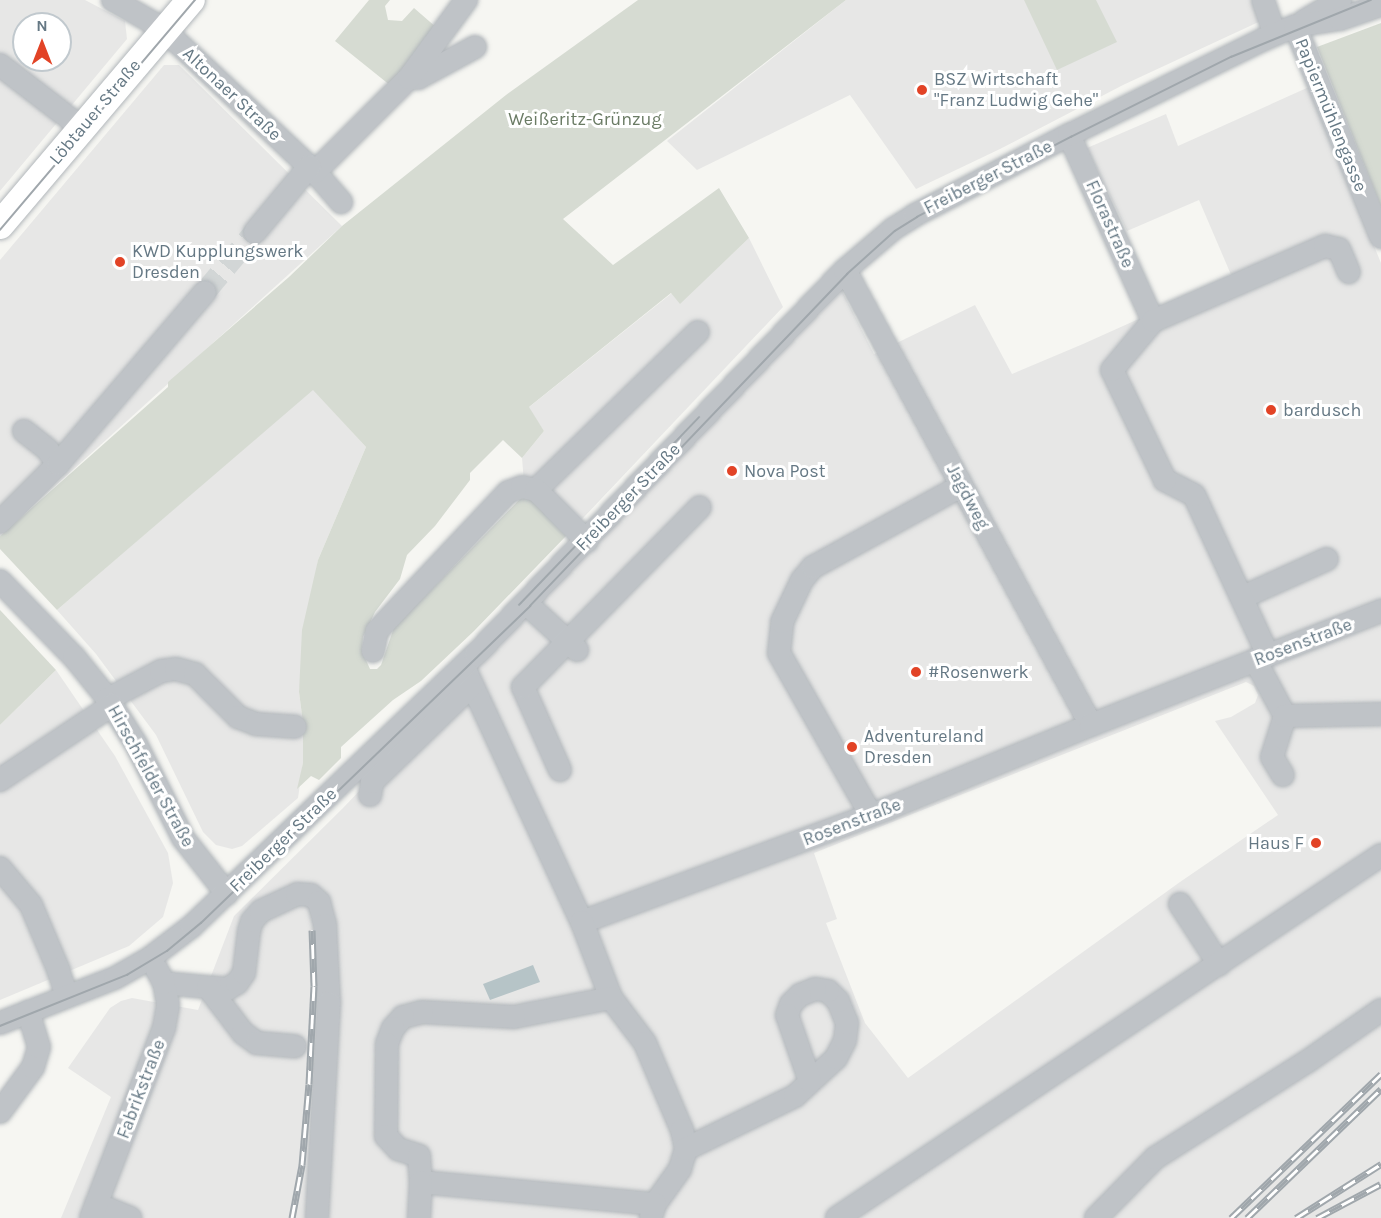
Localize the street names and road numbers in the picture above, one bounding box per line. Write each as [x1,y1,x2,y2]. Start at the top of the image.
street label: Papiermühlengasse [1290,35,1372,195]
street label: Altonaer Straße [178,43,286,145]
street label: Löbtauer Straße [45,55,145,169]
street label: Freiberger Straße [920,135,1056,219]
street label: Florastraße [1081,177,1139,271]
street label: Freiberger Straße [571,439,685,555]
street label: Jagdweg [942,461,994,533]
street label: Rosenstraße [1251,613,1355,671]
street label: Hirschfelder Straße [103,701,199,851]
street label: Freiberger Straße [225,783,341,897]
street label: Rosenstraße [800,793,904,851]
street label: Fabrikstraße [112,1036,170,1142]

